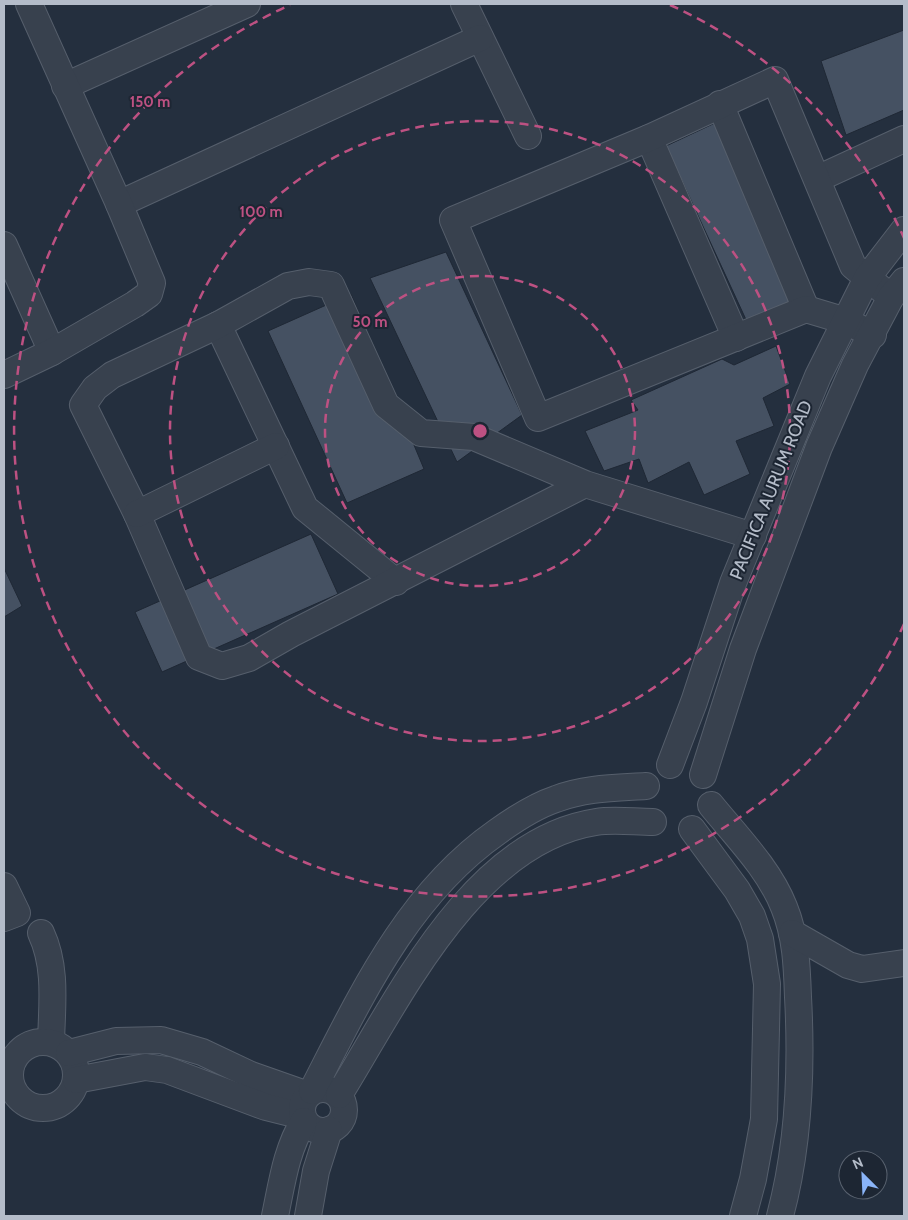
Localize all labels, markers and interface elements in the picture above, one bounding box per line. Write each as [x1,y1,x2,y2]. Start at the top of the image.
text: 150 m [130,93,170,111]
text: 100 m [239,203,283,221]
text: 50 m [352,313,388,331]
street label: PACIFICA AURUM ROAD [725,397,817,583]
centre of rings [471,422,489,440]
north arrow [838,1150,888,1200]
text: N [850,1153,866,1173]

